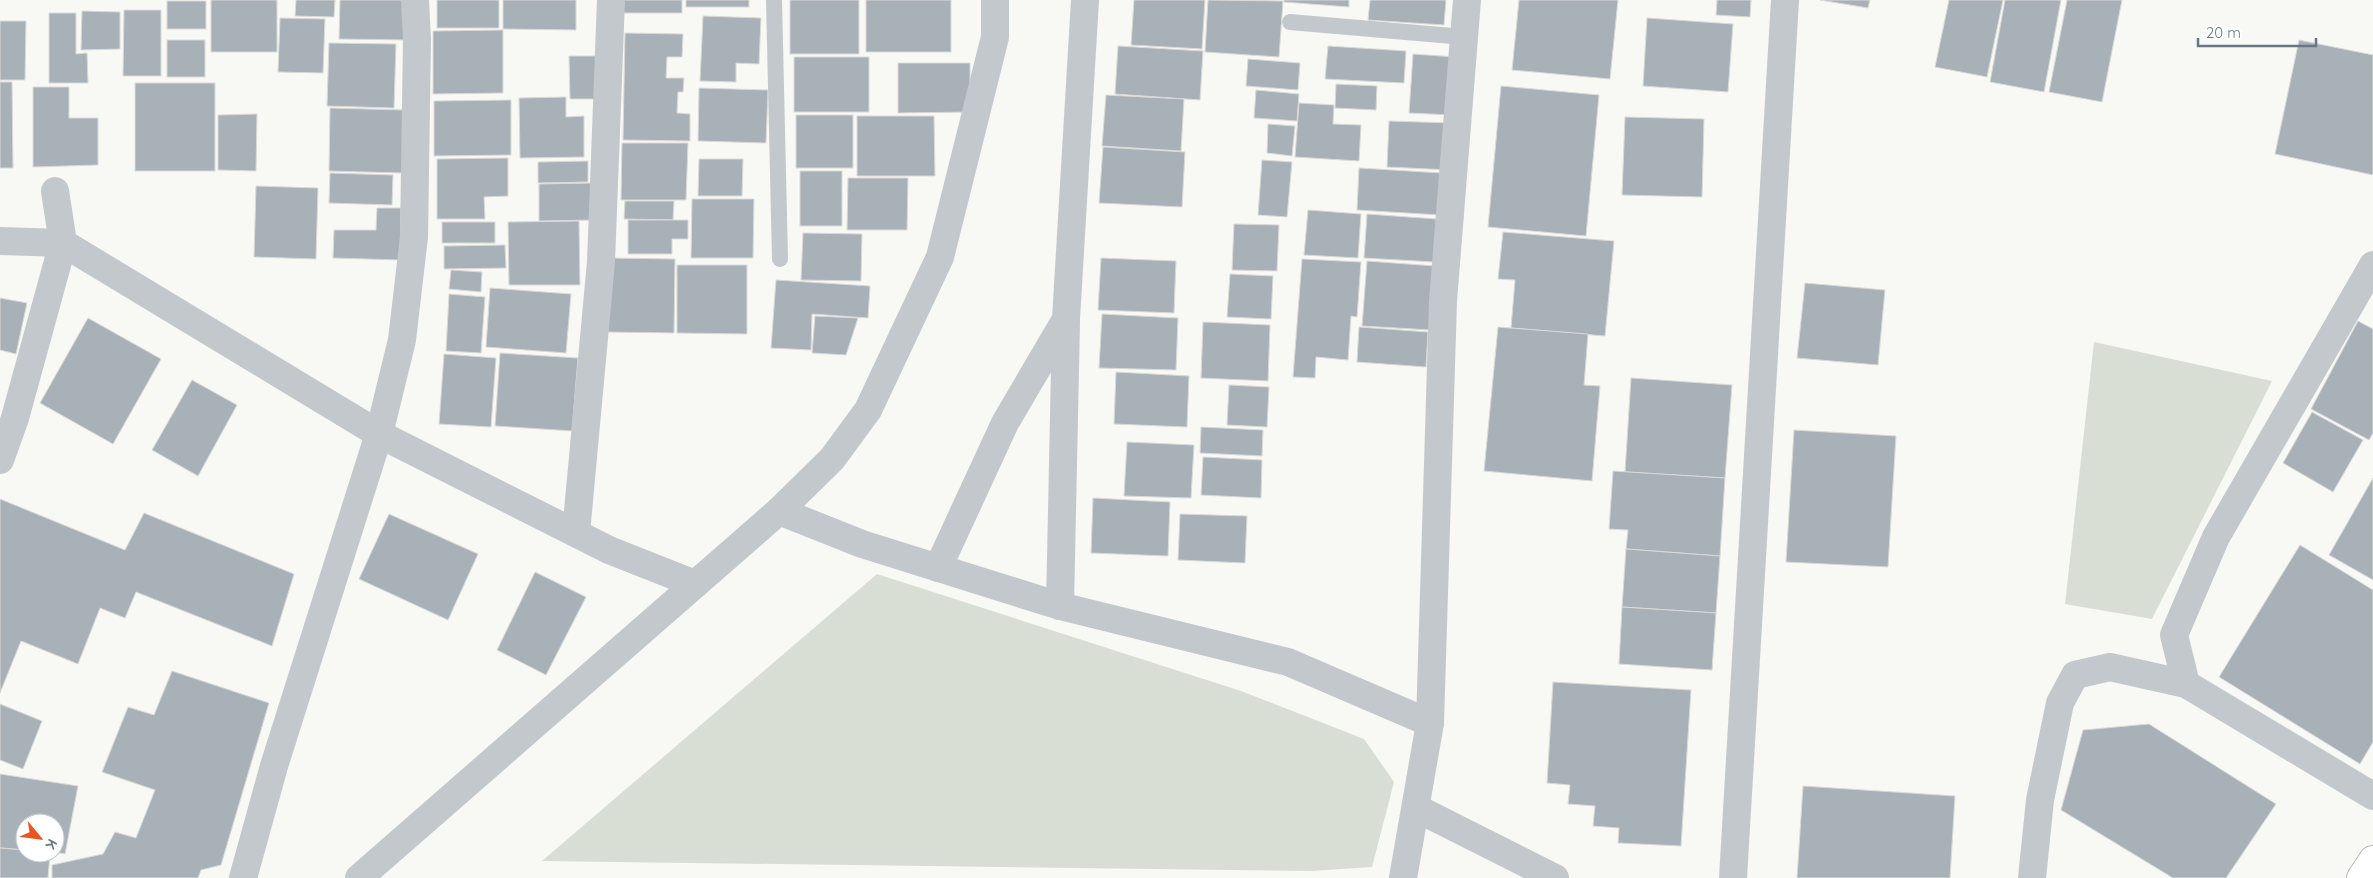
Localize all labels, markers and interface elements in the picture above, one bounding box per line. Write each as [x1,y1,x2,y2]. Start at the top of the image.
scale bar [2198,15,2316,47]
text: 20 m [2206,23,2241,42]
north arrow [15,813,65,863]
text: K [41,836,61,853]

